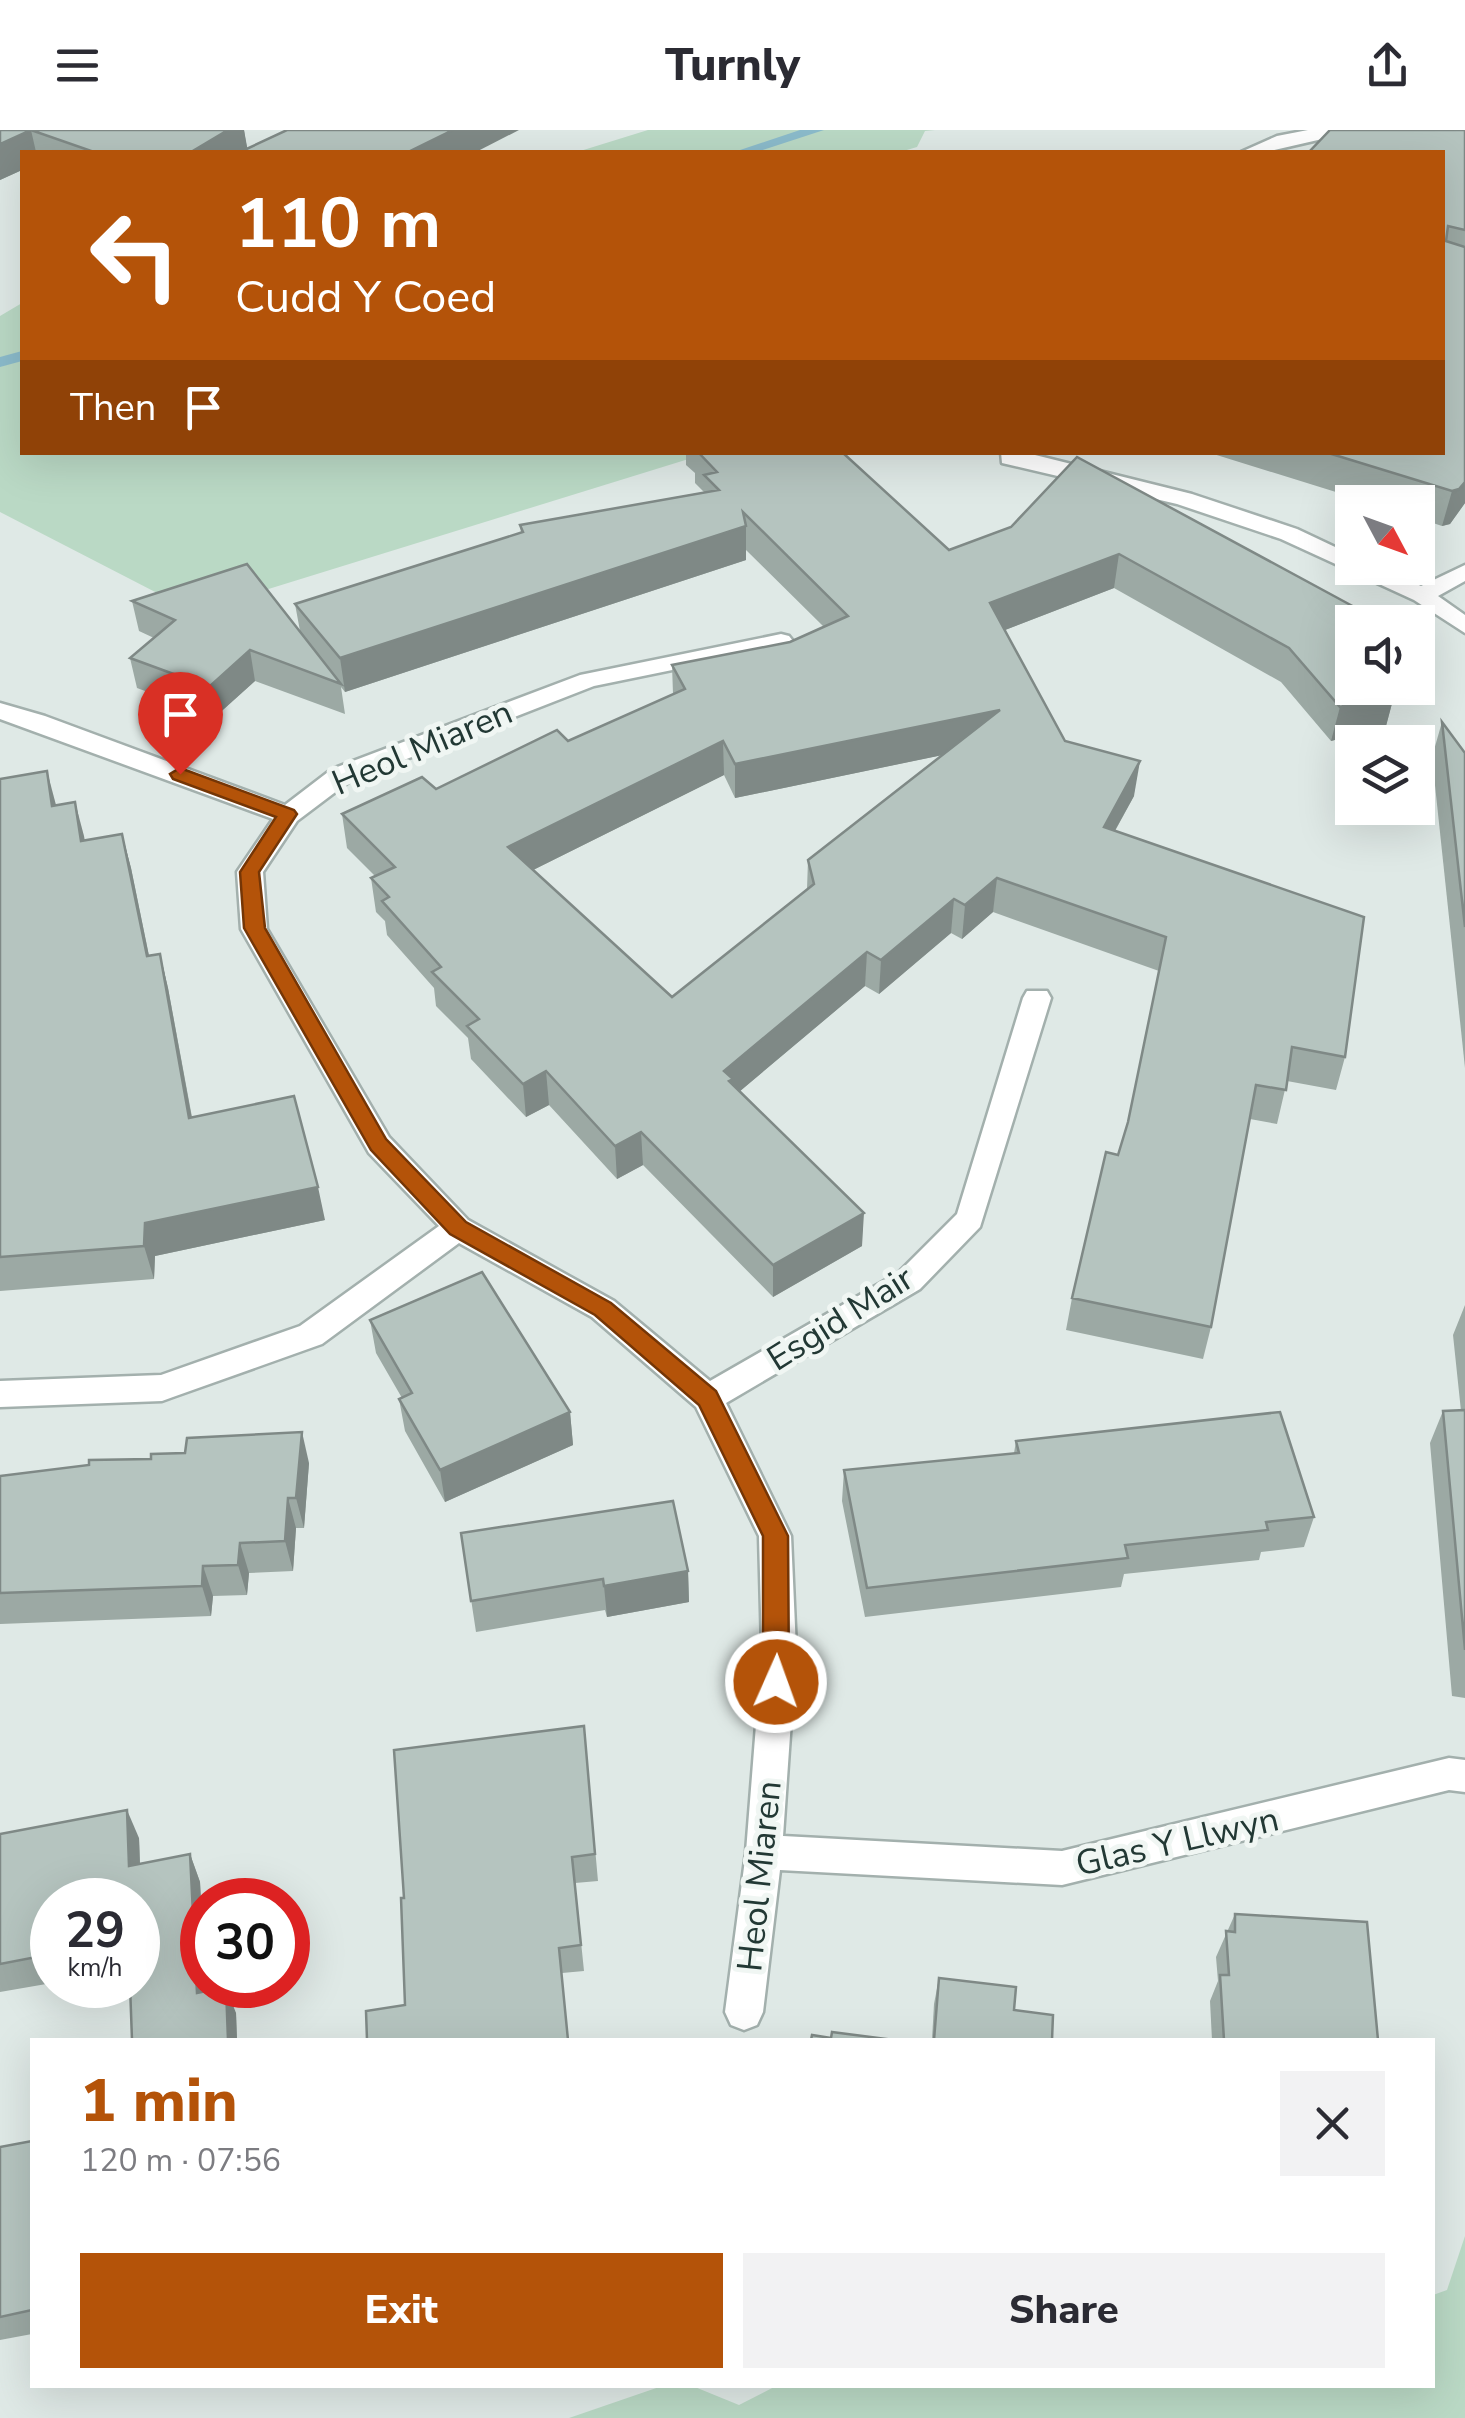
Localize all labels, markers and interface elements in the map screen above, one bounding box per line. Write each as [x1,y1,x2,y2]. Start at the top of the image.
text: Turnly [665,35,800,96]
icon: menu [50,38,105,93]
icon: share [1360,38,1415,93]
text: 110 m [235,176,441,272]
icon: left [70,190,200,320]
text: Cudd Y Coed [235,267,496,328]
icon: arrive [176,380,231,435]
text: Then [70,382,156,433]
north arrow [1335,485,1435,585]
map controls [1335,485,1435,825]
button: sound [1335,605,1435,705]
pin [138,672,223,775]
icon: arrive [153,687,208,742]
street label: Heol Miaren [325,688,520,807]
button: layers [1335,725,1435,825]
street label: Esgid Mair [758,1255,923,1382]
position arrow [724,1630,828,1734]
street label: Heol Miaren [726,1778,793,1974]
street label: Glas Y Llwyn [1071,1795,1283,1888]
speed limit sign: 30 [180,1878,310,2008]
text: 29 [65,1896,125,1965]
text: km/h [67,1951,123,1985]
text: 1 min [80,2060,238,2142]
button: close [1280,2071,1385,2176]
text: 120 m · 07:56 [80,2139,281,2182]
button: Exit [80,2253,723,2368]
button: Share [743,2253,1385,2368]

